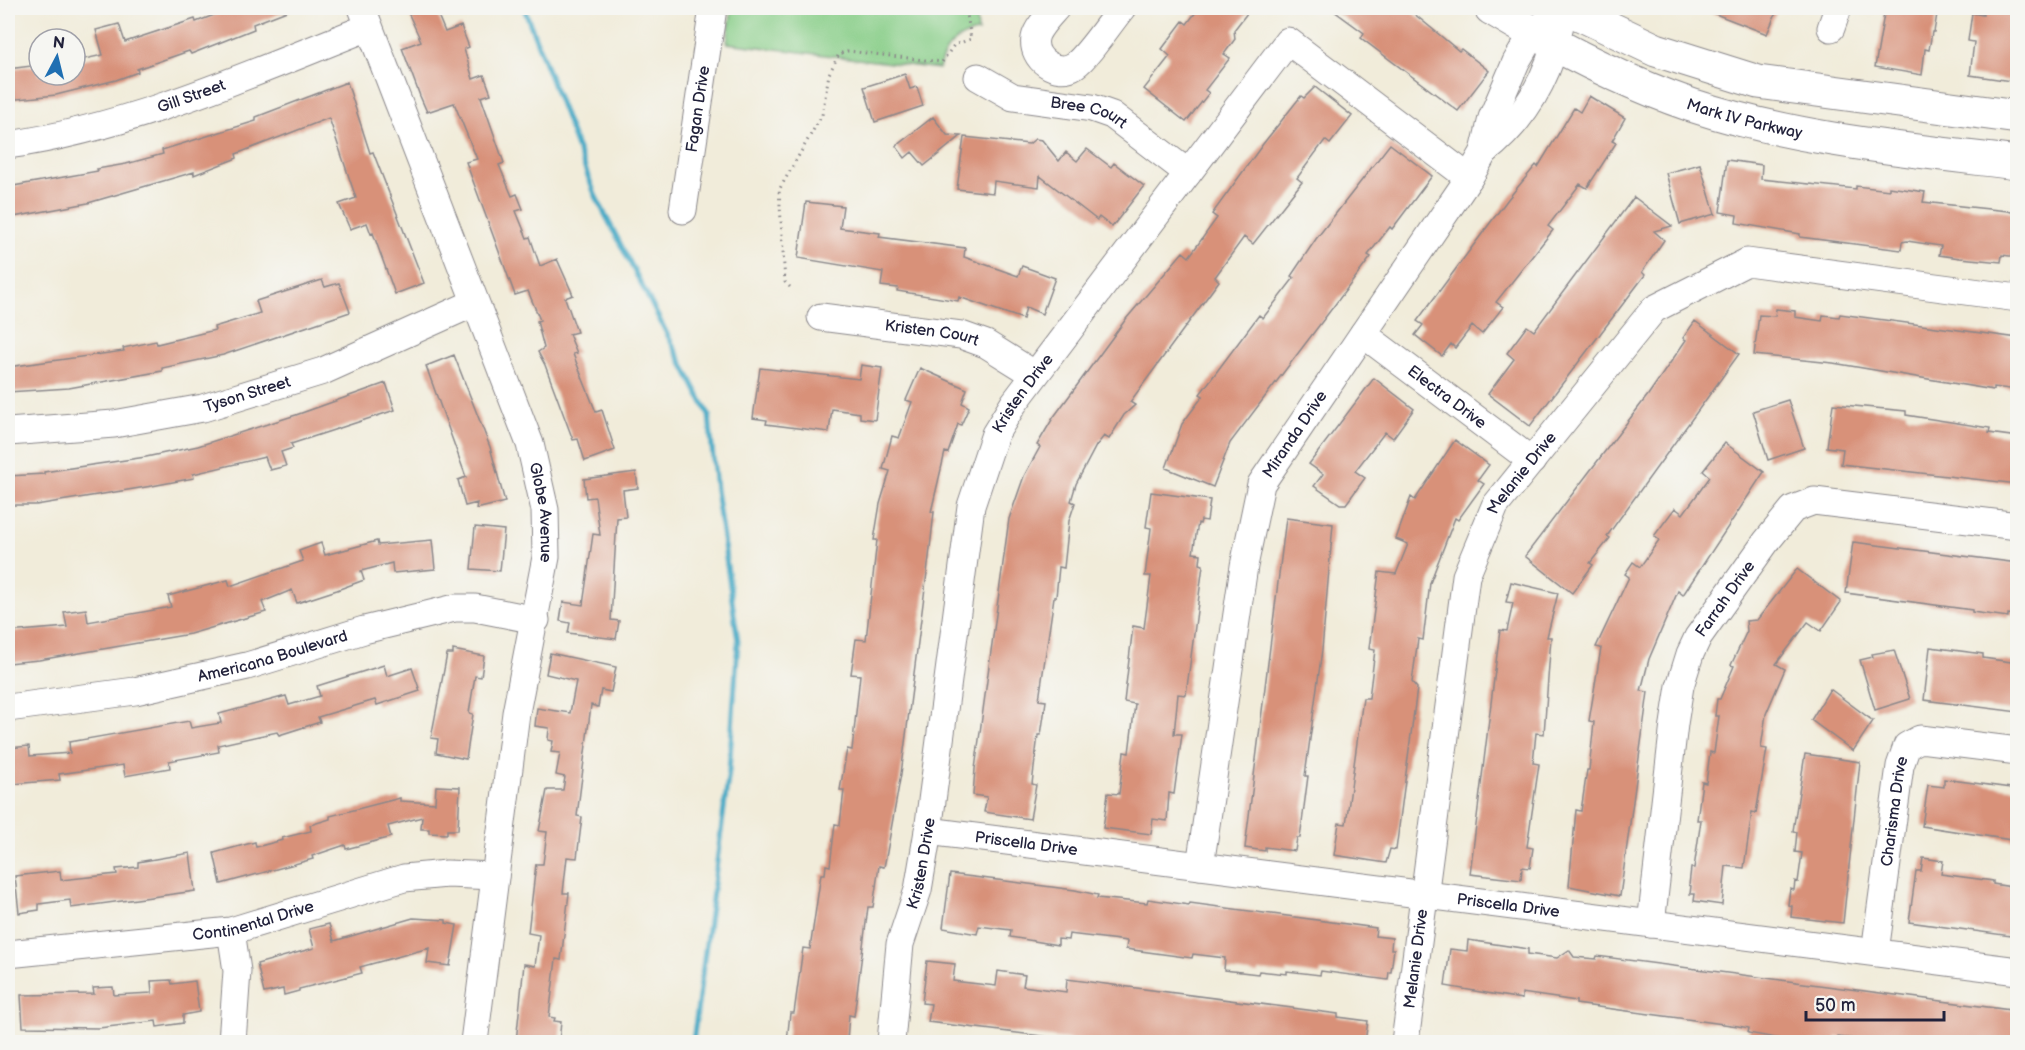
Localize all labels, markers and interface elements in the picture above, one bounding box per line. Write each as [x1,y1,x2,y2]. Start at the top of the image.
north arrow [27,27,87,87]
text: N [52,33,66,54]
street label: Fagan Drive [682,64,714,154]
street label: Gill Street [155,75,228,117]
street label: Bree Court [1049,93,1131,133]
street label: Mark IV Parkway [1684,95,1805,143]
street label: Kristen Court [884,316,982,350]
street label: Kristen Drive [988,350,1058,437]
street label: Electra Drive [1404,361,1490,433]
street label: Tyson Street [202,372,293,417]
street label: Miranda Drive [1258,387,1331,482]
street label: Melanie Drive [1483,428,1561,517]
street label: Globe Avenue [525,461,556,565]
street label: Farrah Drive [1692,557,1759,641]
street label: Americana Boulevard [196,626,350,686]
street label: Charisma Drive [1877,753,1912,868]
street label: Kristen Drive [903,816,939,912]
street label: Priscella Drive [974,828,1079,860]
street label: Priscella Drive [1456,890,1561,922]
street label: Continental Drive [192,897,317,944]
street label: Melanie Drive [1400,907,1432,1010]
scale bar [1806,984,1944,1022]
text: 50 m [1815,995,1856,1016]

